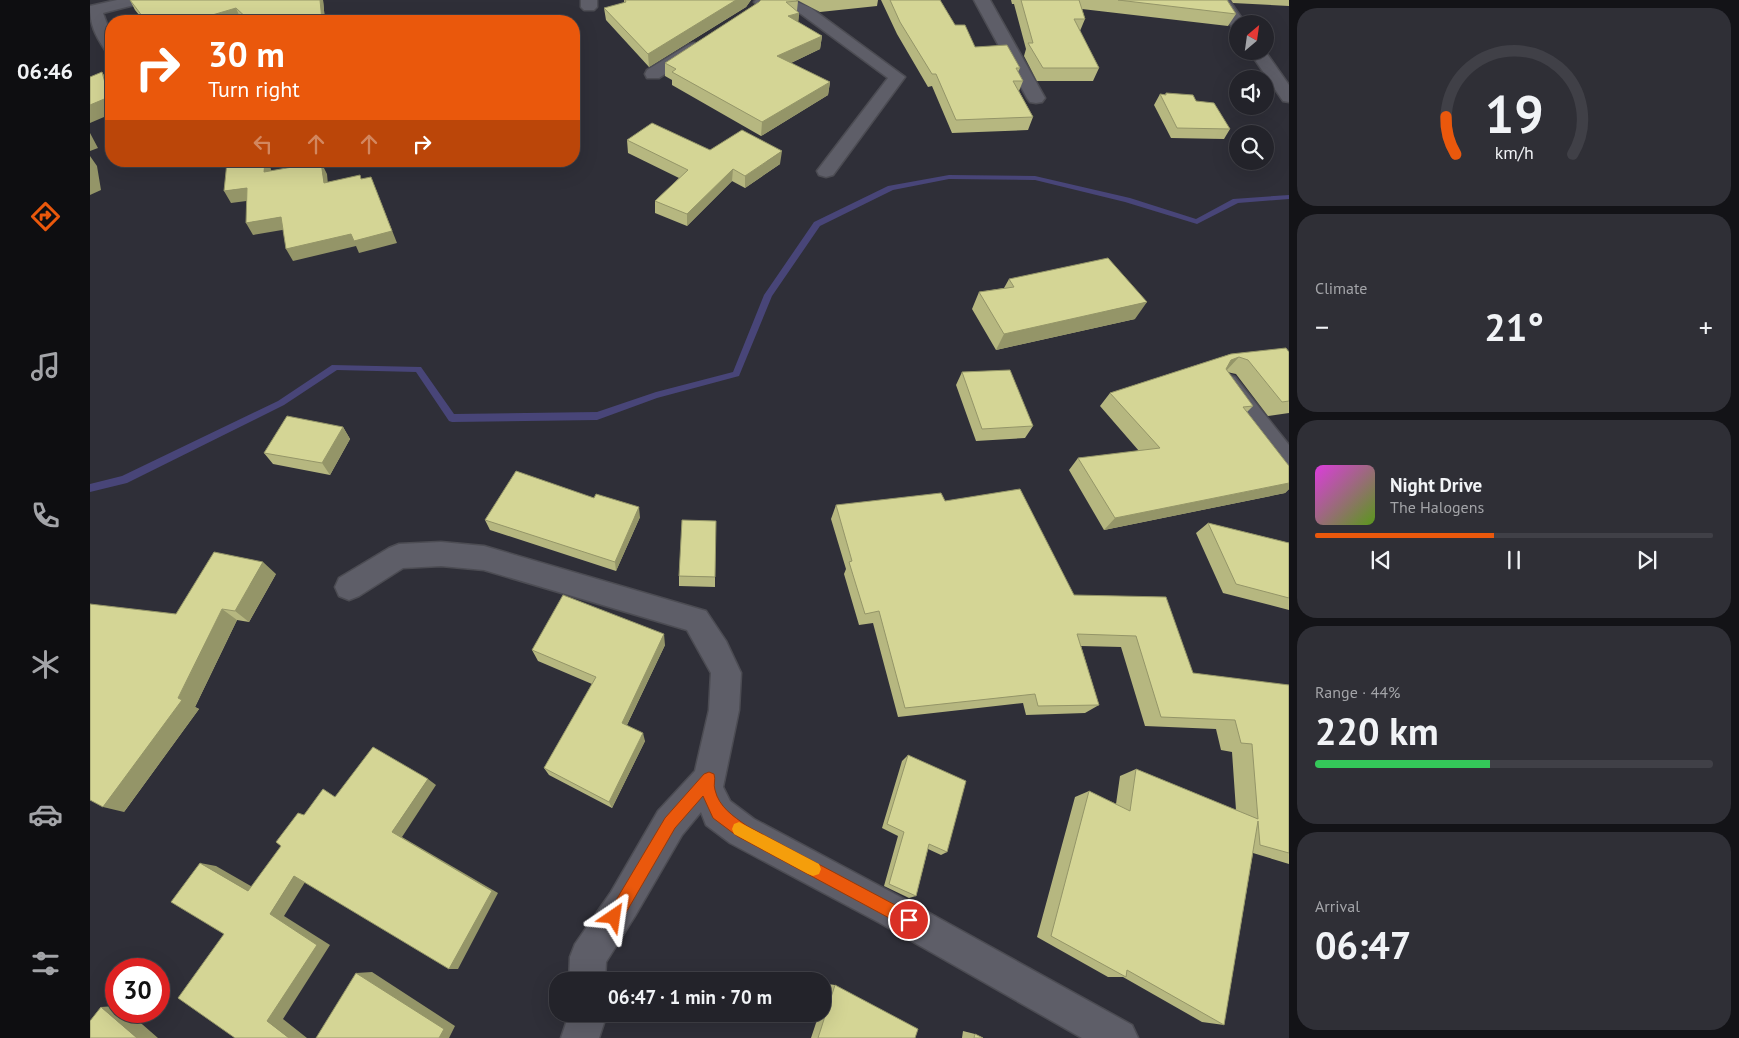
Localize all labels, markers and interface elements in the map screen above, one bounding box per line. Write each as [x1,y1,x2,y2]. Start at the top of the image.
north arrow [1229,15,1274,60]
map controls [1229,15,1274,170]
text: 30 m [208,31,285,77]
icon: right [125,35,190,100]
text: 06:46 [17,57,73,85]
button: sound [1229,70,1274,115]
text: Turn right [208,75,300,103]
text: 19 [1485,80,1543,147]
button: search [1229,125,1274,170]
icon: left [249,130,277,158]
icon: ahead [302,130,330,158]
icon: ahead [355,130,383,158]
icon: right [408,130,436,158]
text: km/h [1494,141,1534,164]
icon: directions [28,199,63,234]
text: Climate [1315,278,1367,298]
text: 21° [1484,302,1544,351]
text: − [1315,308,1329,345]
text: + [1699,308,1713,345]
icon: music [28,349,63,384]
text: Night Drive [1390,473,1482,497]
text: The Halogens [1390,497,1484,517]
icon: phone [28,498,63,533]
icon: previous [1367,546,1395,574]
icon: pause [1500,546,1528,574]
icon: next [1633,546,1661,574]
icon: climate [28,647,63,682]
text: Range · 44% [1315,682,1400,702]
text: 220 km [1315,706,1439,755]
icon: car [28,797,63,832]
position arrow [587,890,639,942]
text: Arrival [1315,896,1360,916]
pin [888,899,930,941]
icon: arrive [895,906,923,934]
text: 06:47 [1315,920,1411,969]
icon: filters [28,946,63,981]
speed limit sign: 30 [105,958,170,1023]
text: 06:47 · 1 min · 70 m [608,985,772,1009]

